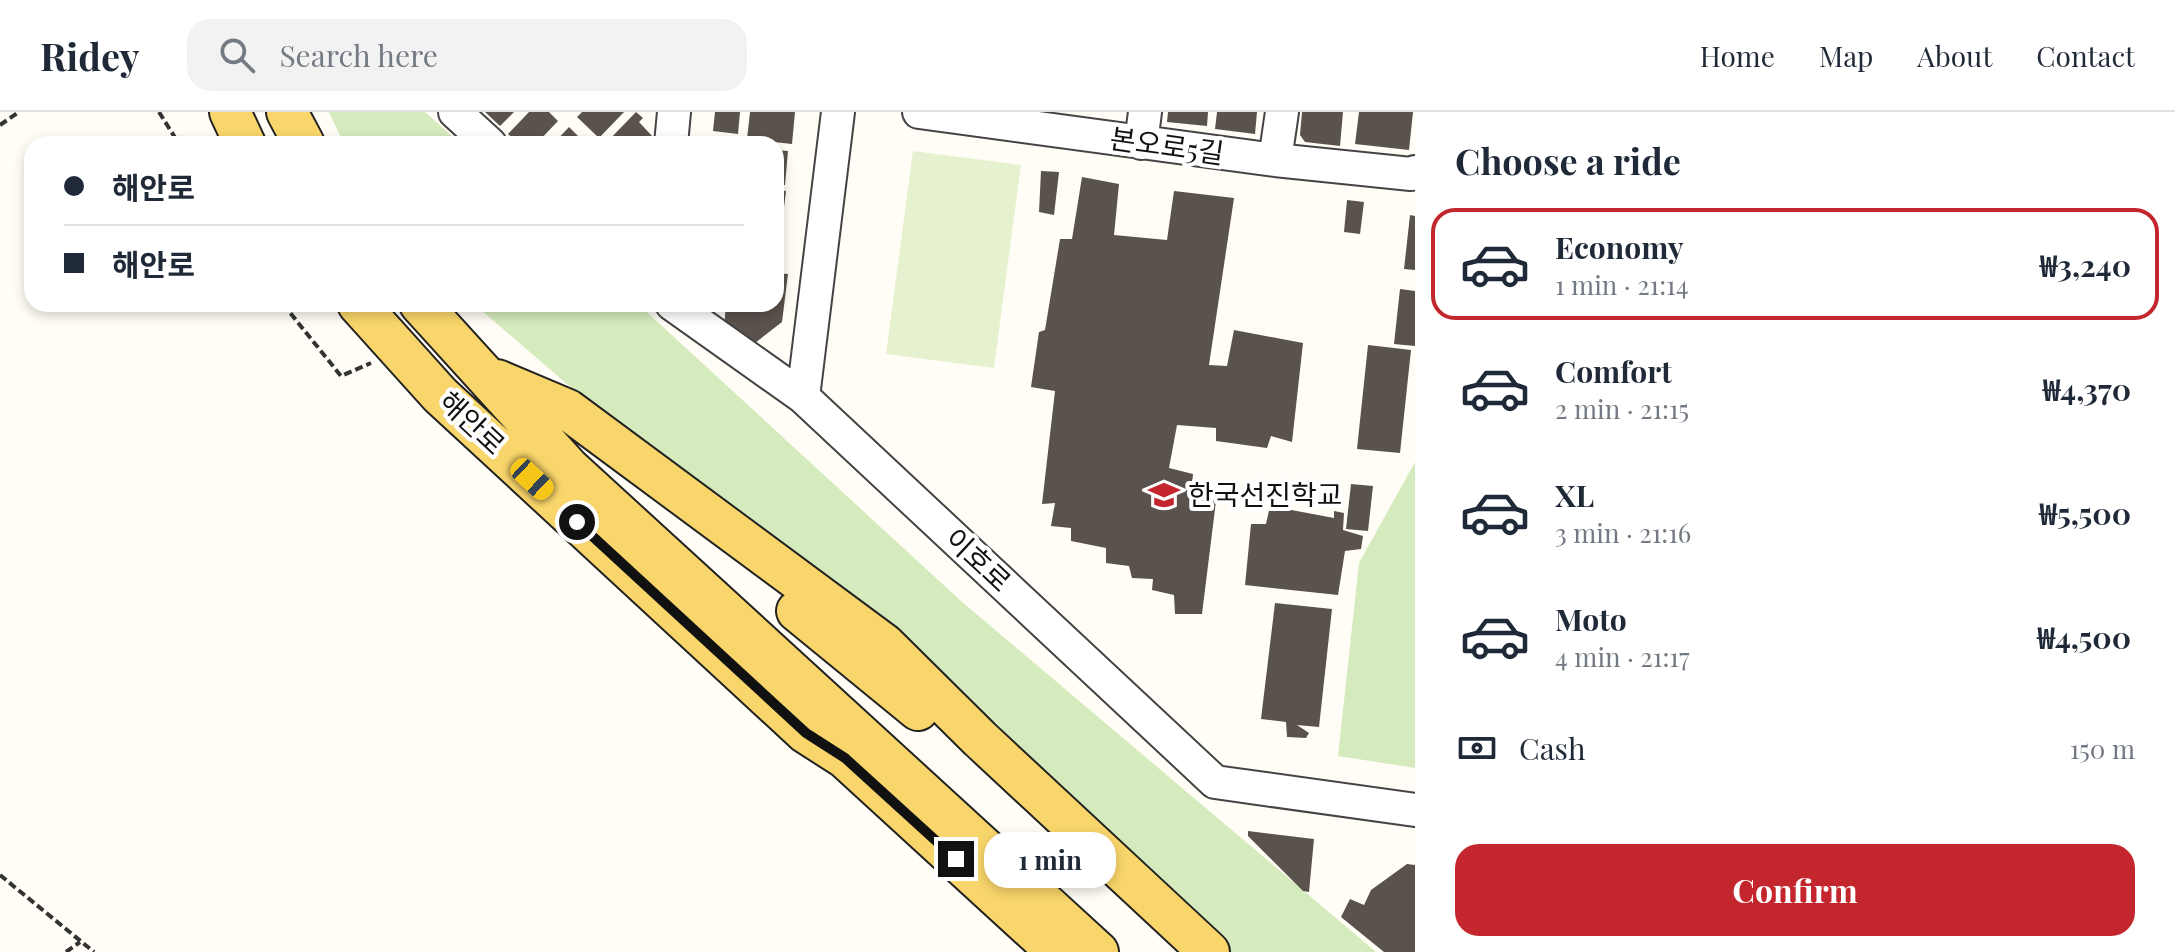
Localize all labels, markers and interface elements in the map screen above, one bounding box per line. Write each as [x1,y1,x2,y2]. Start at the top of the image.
search box [187,19,747,91]
text: Ridey [40,30,139,81]
icon: search [215,33,259,77]
text: Search here [279,35,438,75]
text: Home [1700,37,1775,74]
text: Map [1819,37,1873,74]
text: About [1917,37,1992,74]
text: Contact [2036,37,2135,74]
street label: 본오로5길 [1108,118,1227,171]
text: Choose a ride [1455,136,1681,184]
text: 해안로 [112,167,195,207]
text: Economy [1555,227,1684,267]
icon: car [1459,228,1531,300]
text: 해안로 [112,244,195,284]
text: ₩3,240 [2040,245,2131,285]
text: 1 min · 21:14 [1555,267,1689,302]
text: Comfort [1555,351,1672,391]
icon: car [1459,352,1531,424]
text: ₩4,370 [2043,369,2131,409]
street label: 해안로 [432,382,514,462]
text: 2 min · 21:15 [1555,391,1689,426]
car [506,454,558,504]
place label: 한국선진학교 [1188,475,1343,512]
text: XL [1555,475,1594,515]
icon: car [1459,476,1531,548]
school or university icon: 한국선진학교 [1147,478,1181,512]
text: ₩5,500 [2039,493,2131,533]
route start [559,504,595,540]
text: 3 min · 21:16 [1555,515,1691,550]
street label: 이호로 [938,519,1020,599]
text: Moto [1555,599,1627,639]
icon: car [1459,600,1531,672]
text: ₩4,500 [2037,617,2131,657]
text: 4 min · 21:17 [1555,639,1690,674]
icon: cash [1455,726,1499,770]
text: Cash [1519,728,1586,768]
text: 150 m [2070,731,2135,766]
callout: 1 min [984,831,1116,887]
route end [938,841,974,877]
text: 1 min [1018,842,1082,877]
button: Confirm [1455,844,2135,936]

